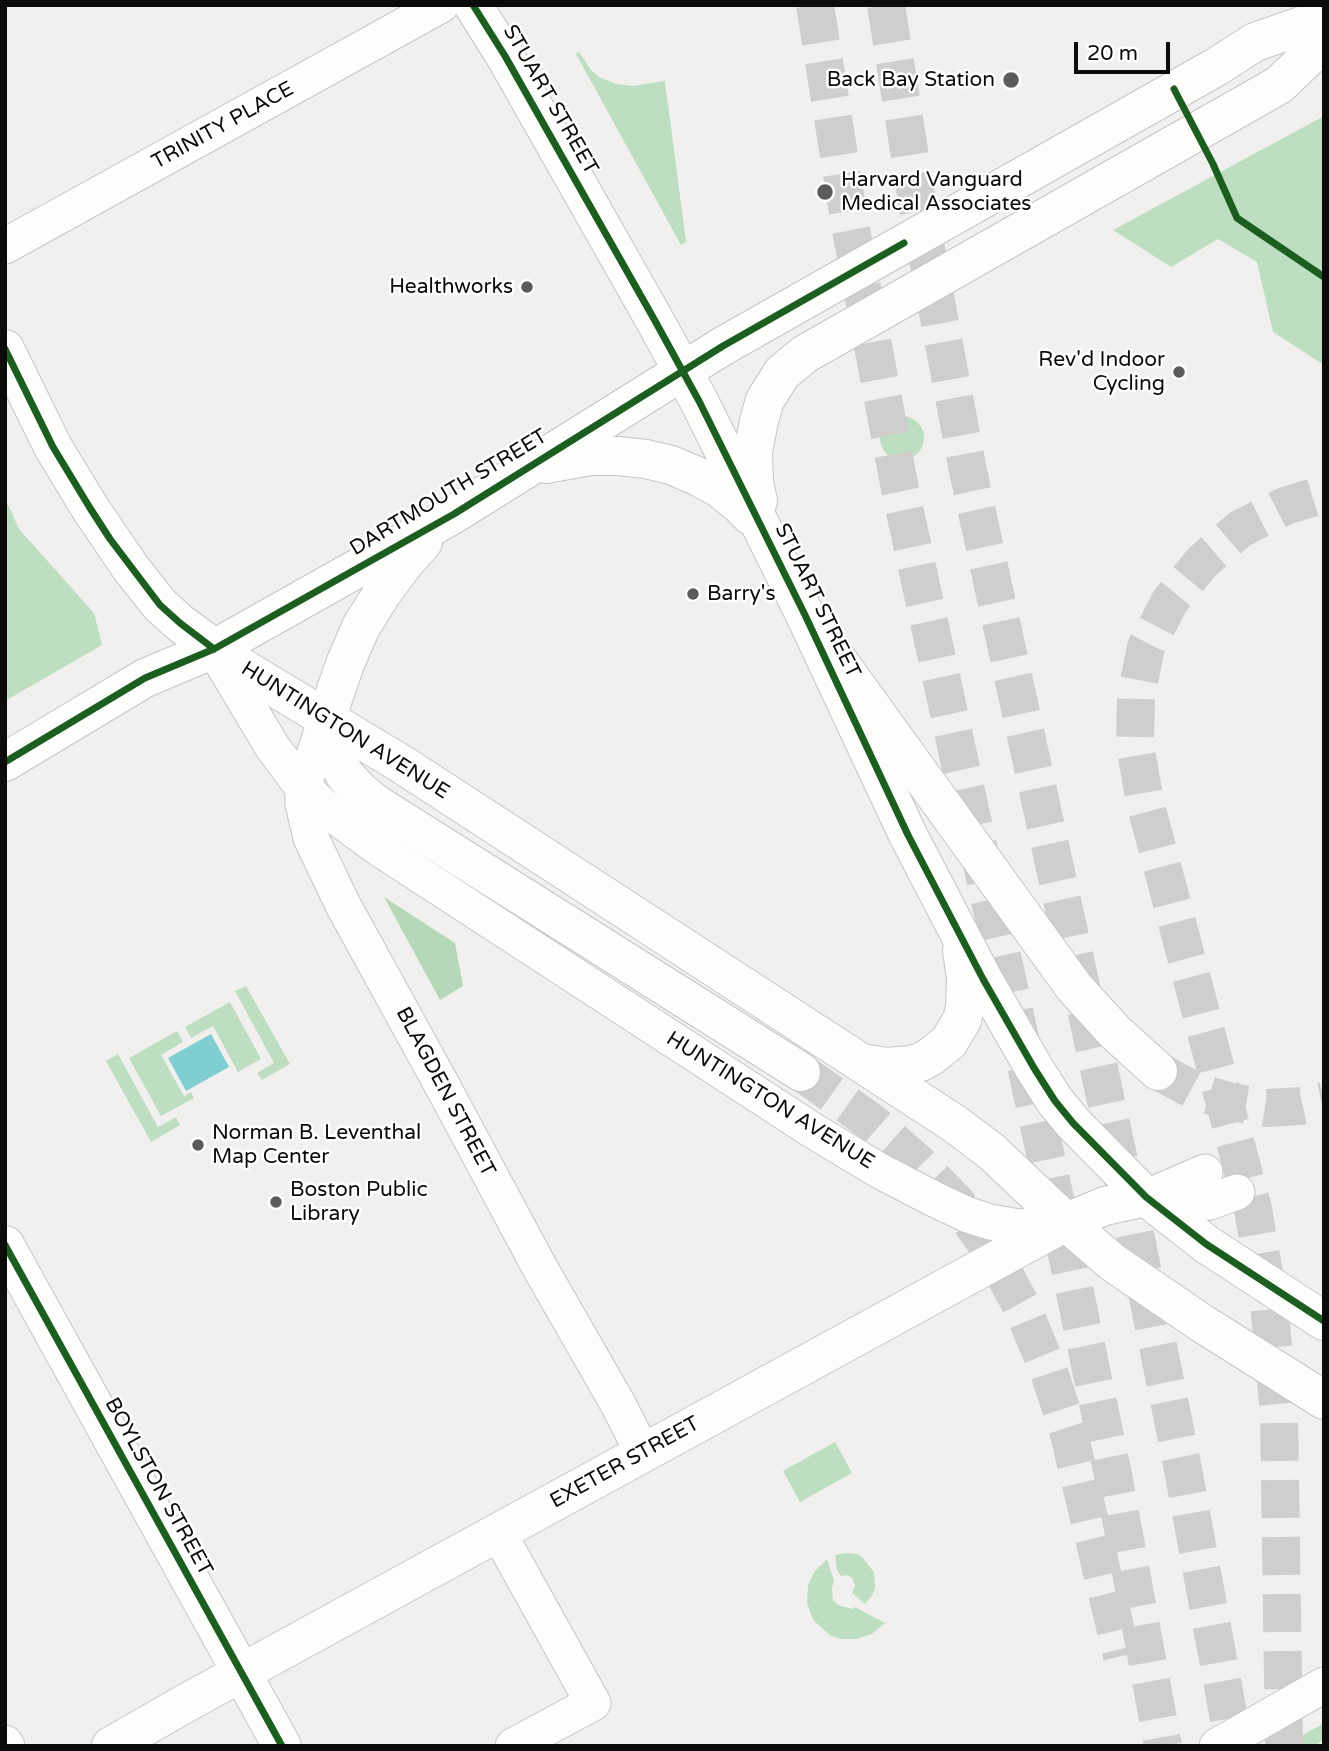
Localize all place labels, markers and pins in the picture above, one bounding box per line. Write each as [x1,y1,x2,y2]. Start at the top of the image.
place label: Back Bay Station [827,67,995,93]
marker: Back Bay Station [1001,70,1021,90]
place label: Harvard Vanguard Medical Associates [841,167,1031,217]
marker: Harvard Vanguard Medical Associates [815,182,835,202]
place label: Healthworks [389,274,513,300]
marker: Healthworks [519,279,535,295]
place label: Rev'd Indoor Cycling [1038,347,1165,397]
marker: Rev'd Indoor Cycling [1171,364,1187,380]
place label: Barry's [707,581,775,607]
marker: Barry's [685,586,701,602]
place label: Norman B. Leventhal Map Center [212,1120,421,1170]
marker: Norman B. Leventhal Map Center [190,1137,206,1153]
place label: Boston Public Library [290,1177,428,1227]
marker: Boston Public Library [268,1194,284,1210]

